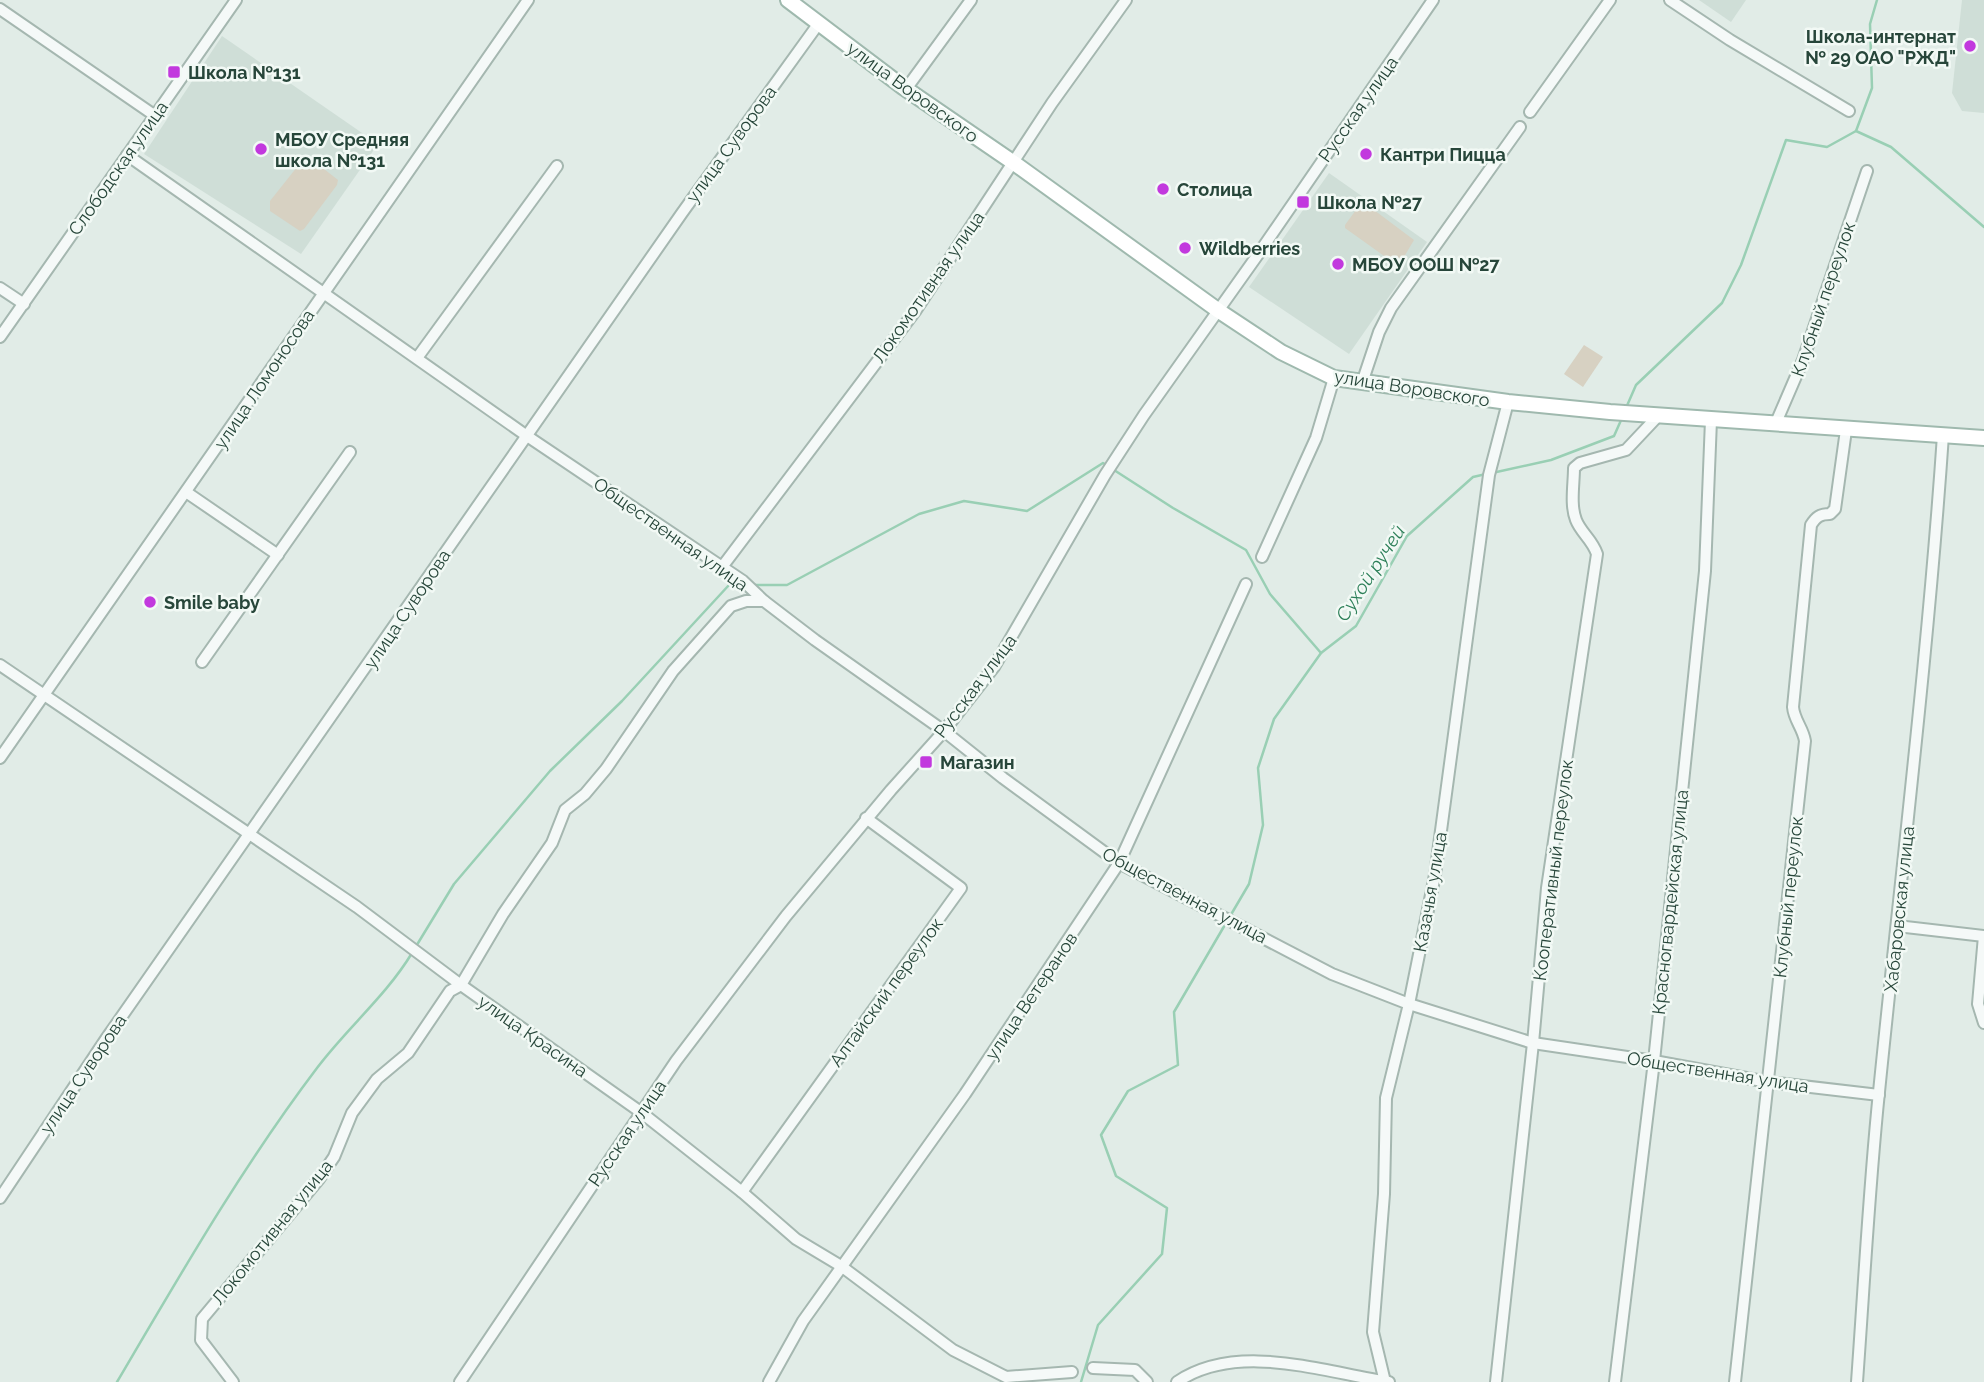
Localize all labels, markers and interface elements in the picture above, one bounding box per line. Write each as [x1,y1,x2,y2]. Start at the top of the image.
place label: Школа-интернат № 29 ОАО "РЖД" [1805,26,1956,68]
street label: улица Воровского [843,37,983,147]
marker: Школа-интернат № 29 ОАО "РЖД" [1962,38,1978,54]
street label: Русская улица [1314,52,1402,166]
place label: Школа №131 [188,62,301,83]
marker: Школа №131 [166,64,182,80]
street label: улица Суворова [682,82,780,206]
street label: Слободская улица [64,97,172,239]
place label: МБОУ Средняя школа №131 [275,129,409,171]
marker: МБОУ Средняя школа №131 [253,141,269,157]
place label: Кантри Пицца [1380,144,1506,165]
marker: Кантри Пицца [1358,146,1374,162]
place label: Столица [1177,179,1252,200]
marker: Столица [1155,181,1171,197]
place label: Школа №27 [1317,192,1423,213]
marker: Школа №27 [1295,194,1311,210]
street label: Локомотивная улица [868,207,988,367]
street label: Клубный переулок [1787,219,1859,379]
place label: Wildberries [1199,238,1300,259]
marker: Wildberries [1177,240,1193,256]
place label: МБОУ ООШ №27 [1352,254,1500,275]
marker: МБОУ ООШ №27 [1330,256,1346,272]
street label: улица Ломоносова [210,305,318,453]
street label: улица Воровского [1333,365,1492,411]
street label: Общественная улица [590,473,752,595]
water label: Сухой ручей [1331,521,1409,625]
street label: улица Суворова [359,545,455,673]
place label: Smile baby [164,592,260,613]
marker: Smile baby [142,594,158,610]
street label: Русская улица [929,630,1021,742]
place label: Магазин [940,752,1015,773]
marker: Магазин [918,754,934,770]
street label: Кооперативный переулок [1529,758,1577,982]
street label: Красногвардейская улица [1648,788,1692,1016]
street label: Клубный переулок [1769,815,1807,979]
street label: Хабаровская улица [1880,825,1918,993]
street label: Казачья улица [1409,830,1451,954]
street label: Общественная улица [1099,843,1271,947]
street label: Алтайский переулок [825,913,947,1071]
street label: улица Ветеранов [981,928,1081,1064]
street label: улица Красина [474,990,592,1082]
street label: улица Суворова [35,1010,131,1138]
street label: Общественная улица [1626,1047,1810,1097]
street label: Русская улица [584,1076,670,1190]
street label: Локомотивная улица [207,1155,337,1309]

